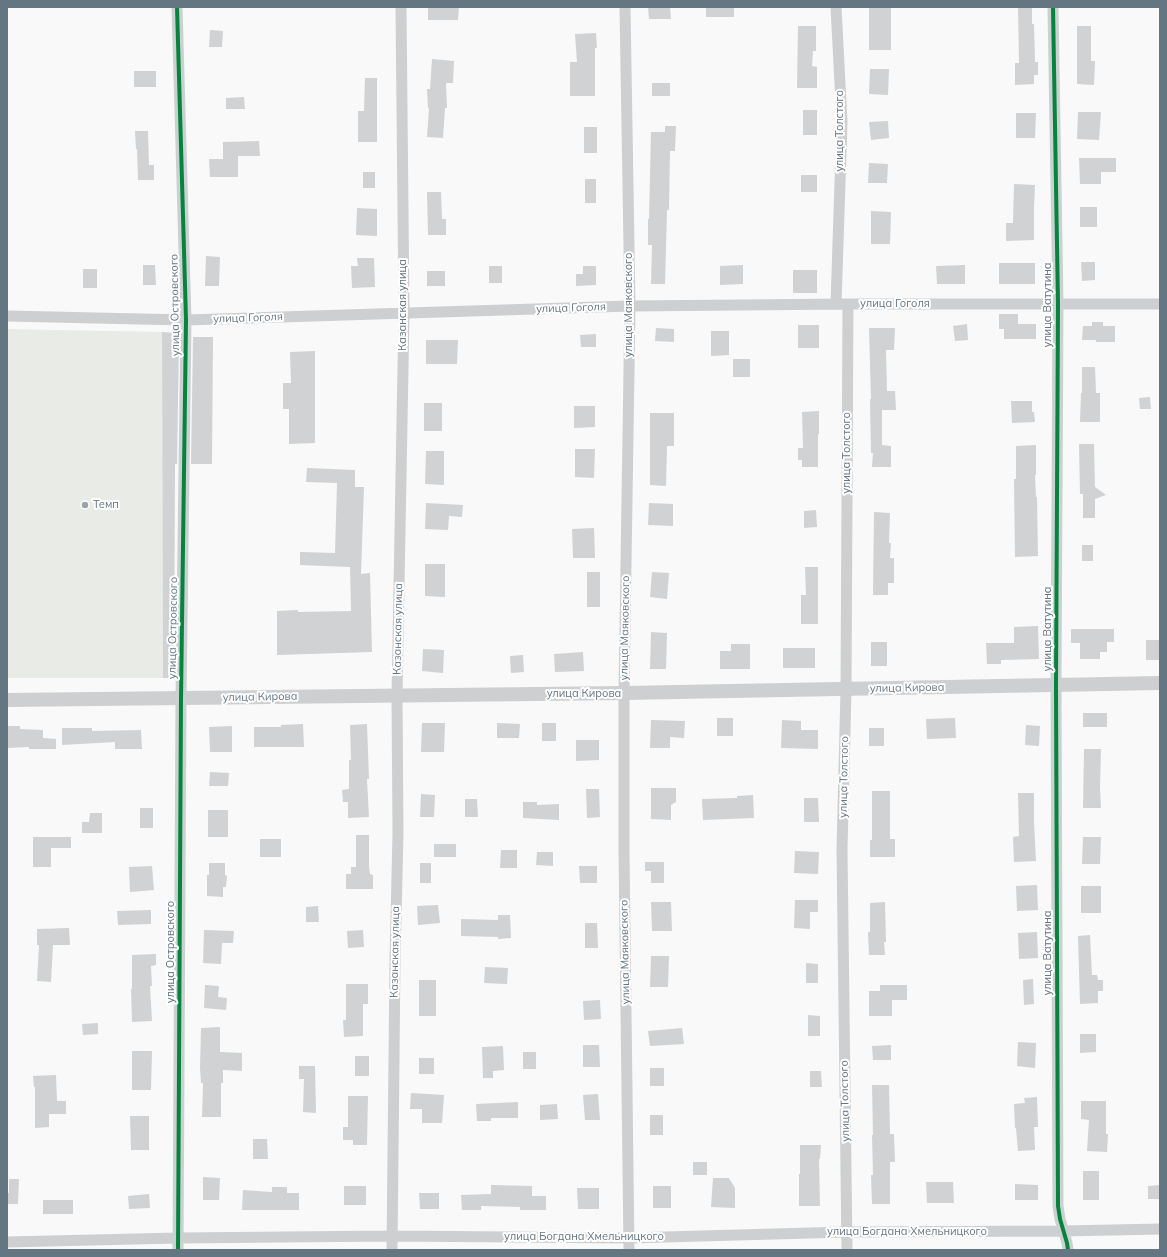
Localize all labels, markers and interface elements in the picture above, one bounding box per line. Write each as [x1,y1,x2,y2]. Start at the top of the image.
street label: улица Толстого [833,90,847,172]
street label: улица Маяковского [622,253,636,357]
street label: улица Островского [168,254,182,356]
street label: Казанская улица [396,259,410,351]
street label: улица Ватутина [1041,263,1055,347]
street label: улица Гоголя [860,297,930,311]
street label: улица Гоголя [536,300,606,316]
street label: улица Гоголя [213,310,283,326]
street label: улица Толстого [840,412,854,494]
place label: Темп [93,498,119,512]
marker: Темп [80,500,90,510]
street label: улица Маяковского [617,576,633,680]
street label: улица Островского [166,577,180,679]
street label: Казанская улица [391,583,405,675]
street label: улица Ватутина [1041,587,1055,671]
street label: улица Кирова [870,681,944,695]
street label: улица Кирова [547,687,621,701]
street label: улица Кирова [223,690,297,704]
street label: улица Толстого [837,736,851,818]
street label: улица Маяковского [617,900,633,1004]
street label: улица Островского [164,901,178,1003]
street label: Казанская улица [388,906,402,998]
street label: улица Ватутина [1041,911,1055,995]
street label: улица Толстого [838,1060,852,1142]
street label: улица Богдана Хмельницкого [827,1225,987,1239]
street label: улица Богдана Хмельницкого [504,1230,664,1244]

